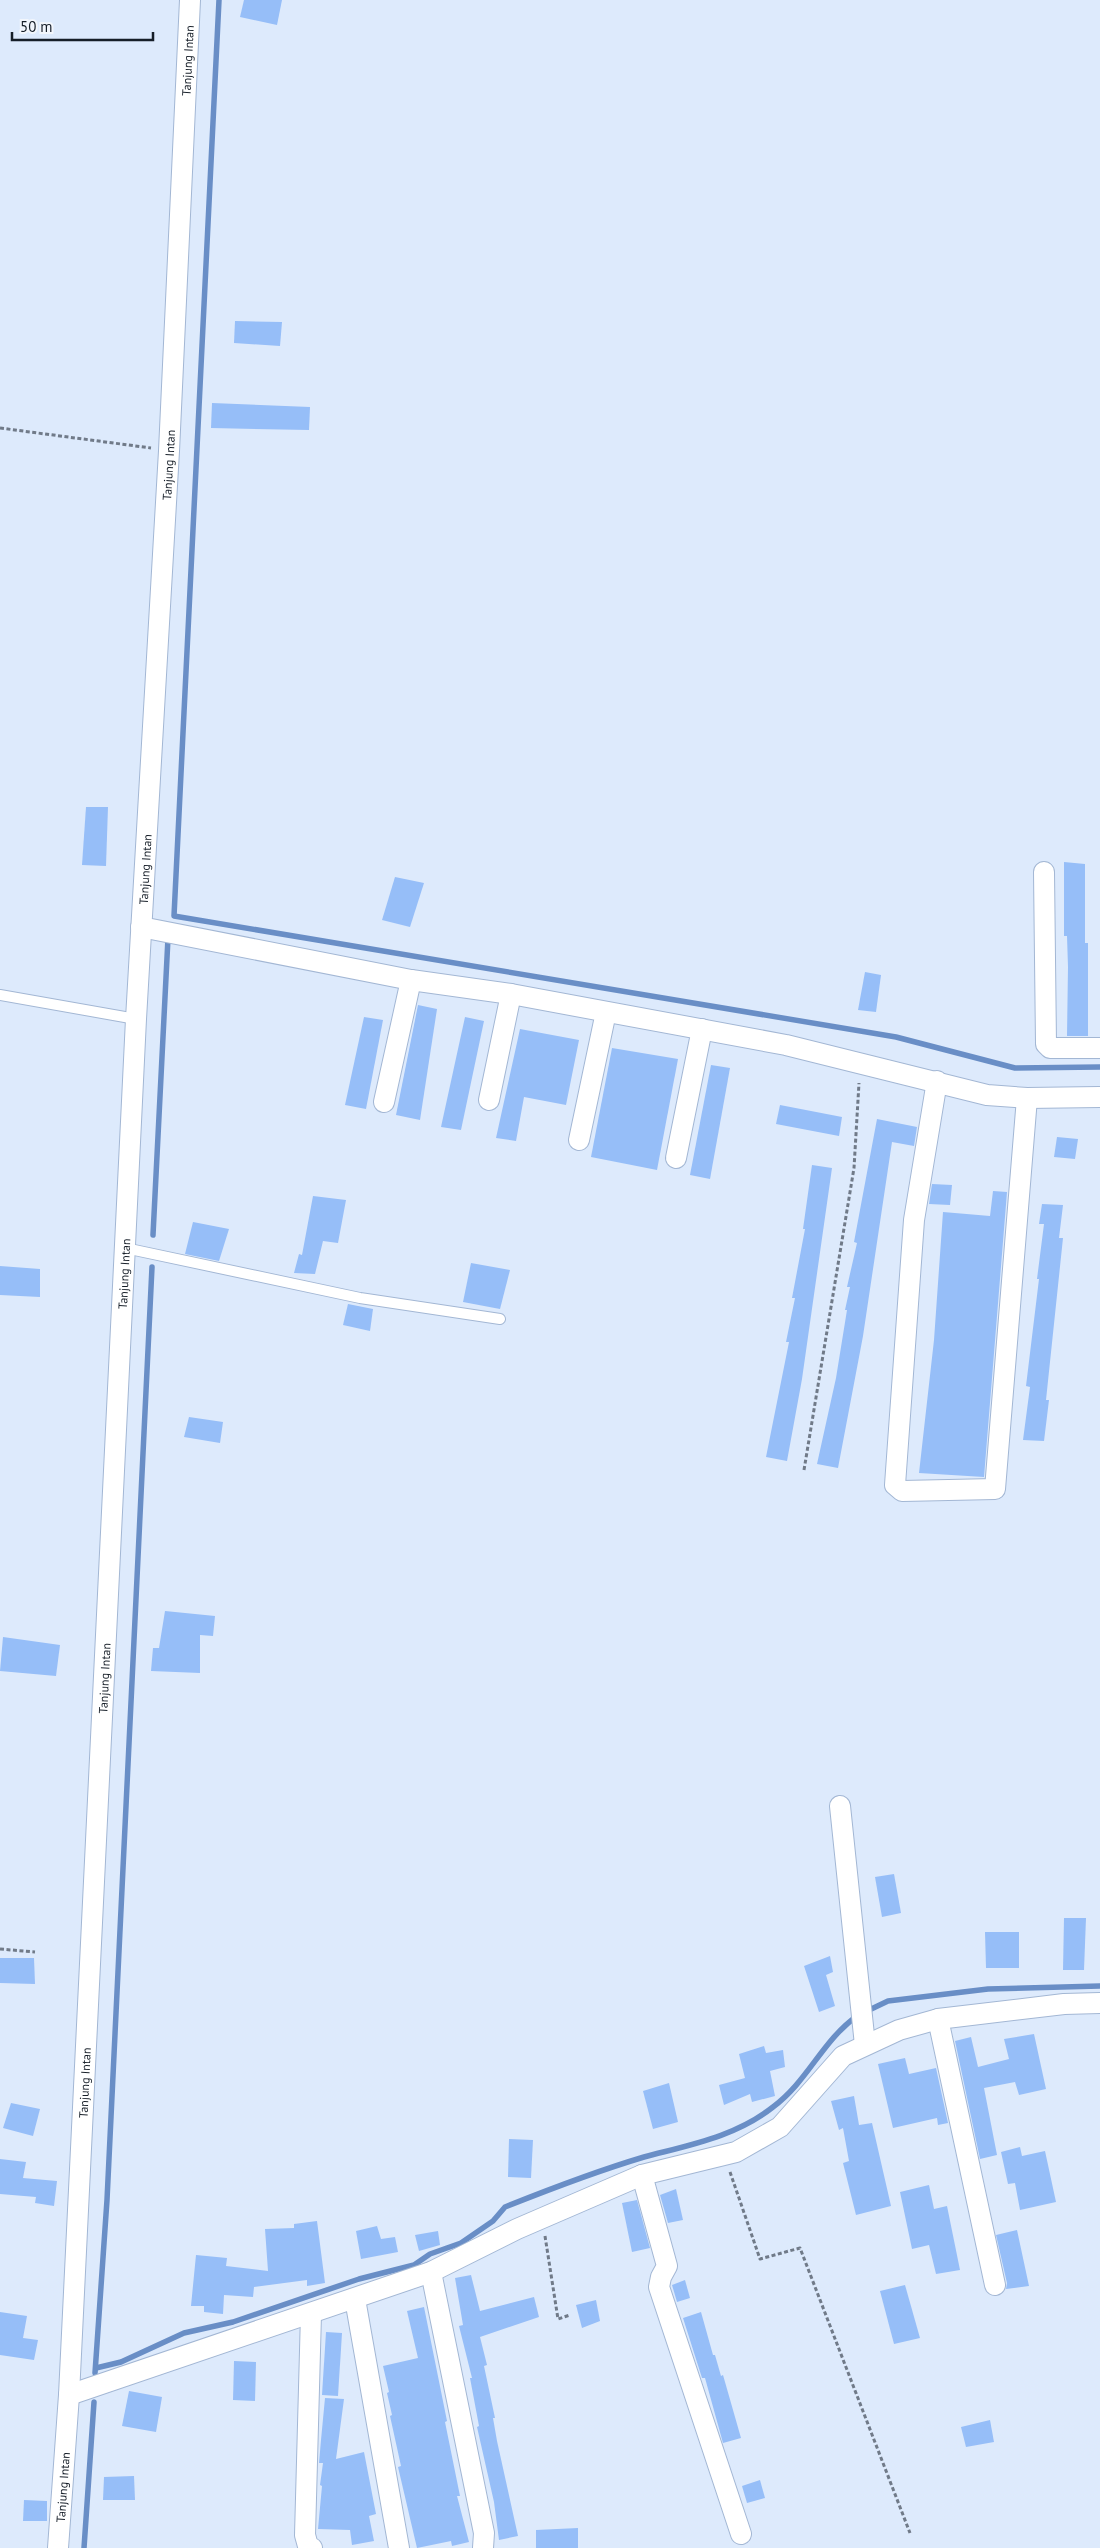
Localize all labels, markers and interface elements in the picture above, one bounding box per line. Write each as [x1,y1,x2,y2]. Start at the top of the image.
scale bar [12,10,154,42]
text: 50 m [20,17,53,36]
street label: Tanjung Intan [178,25,196,96]
street label: Tanjung Intan [159,429,177,501]
street label: Tanjung Intan [135,834,154,905]
street label: Tanjung Intan [114,1238,133,1309]
street label: Tanjung Intan [95,1643,113,1714]
street label: Tanjung Intan [75,2047,93,2118]
street label: Tanjung Intan [52,2451,72,2523]

